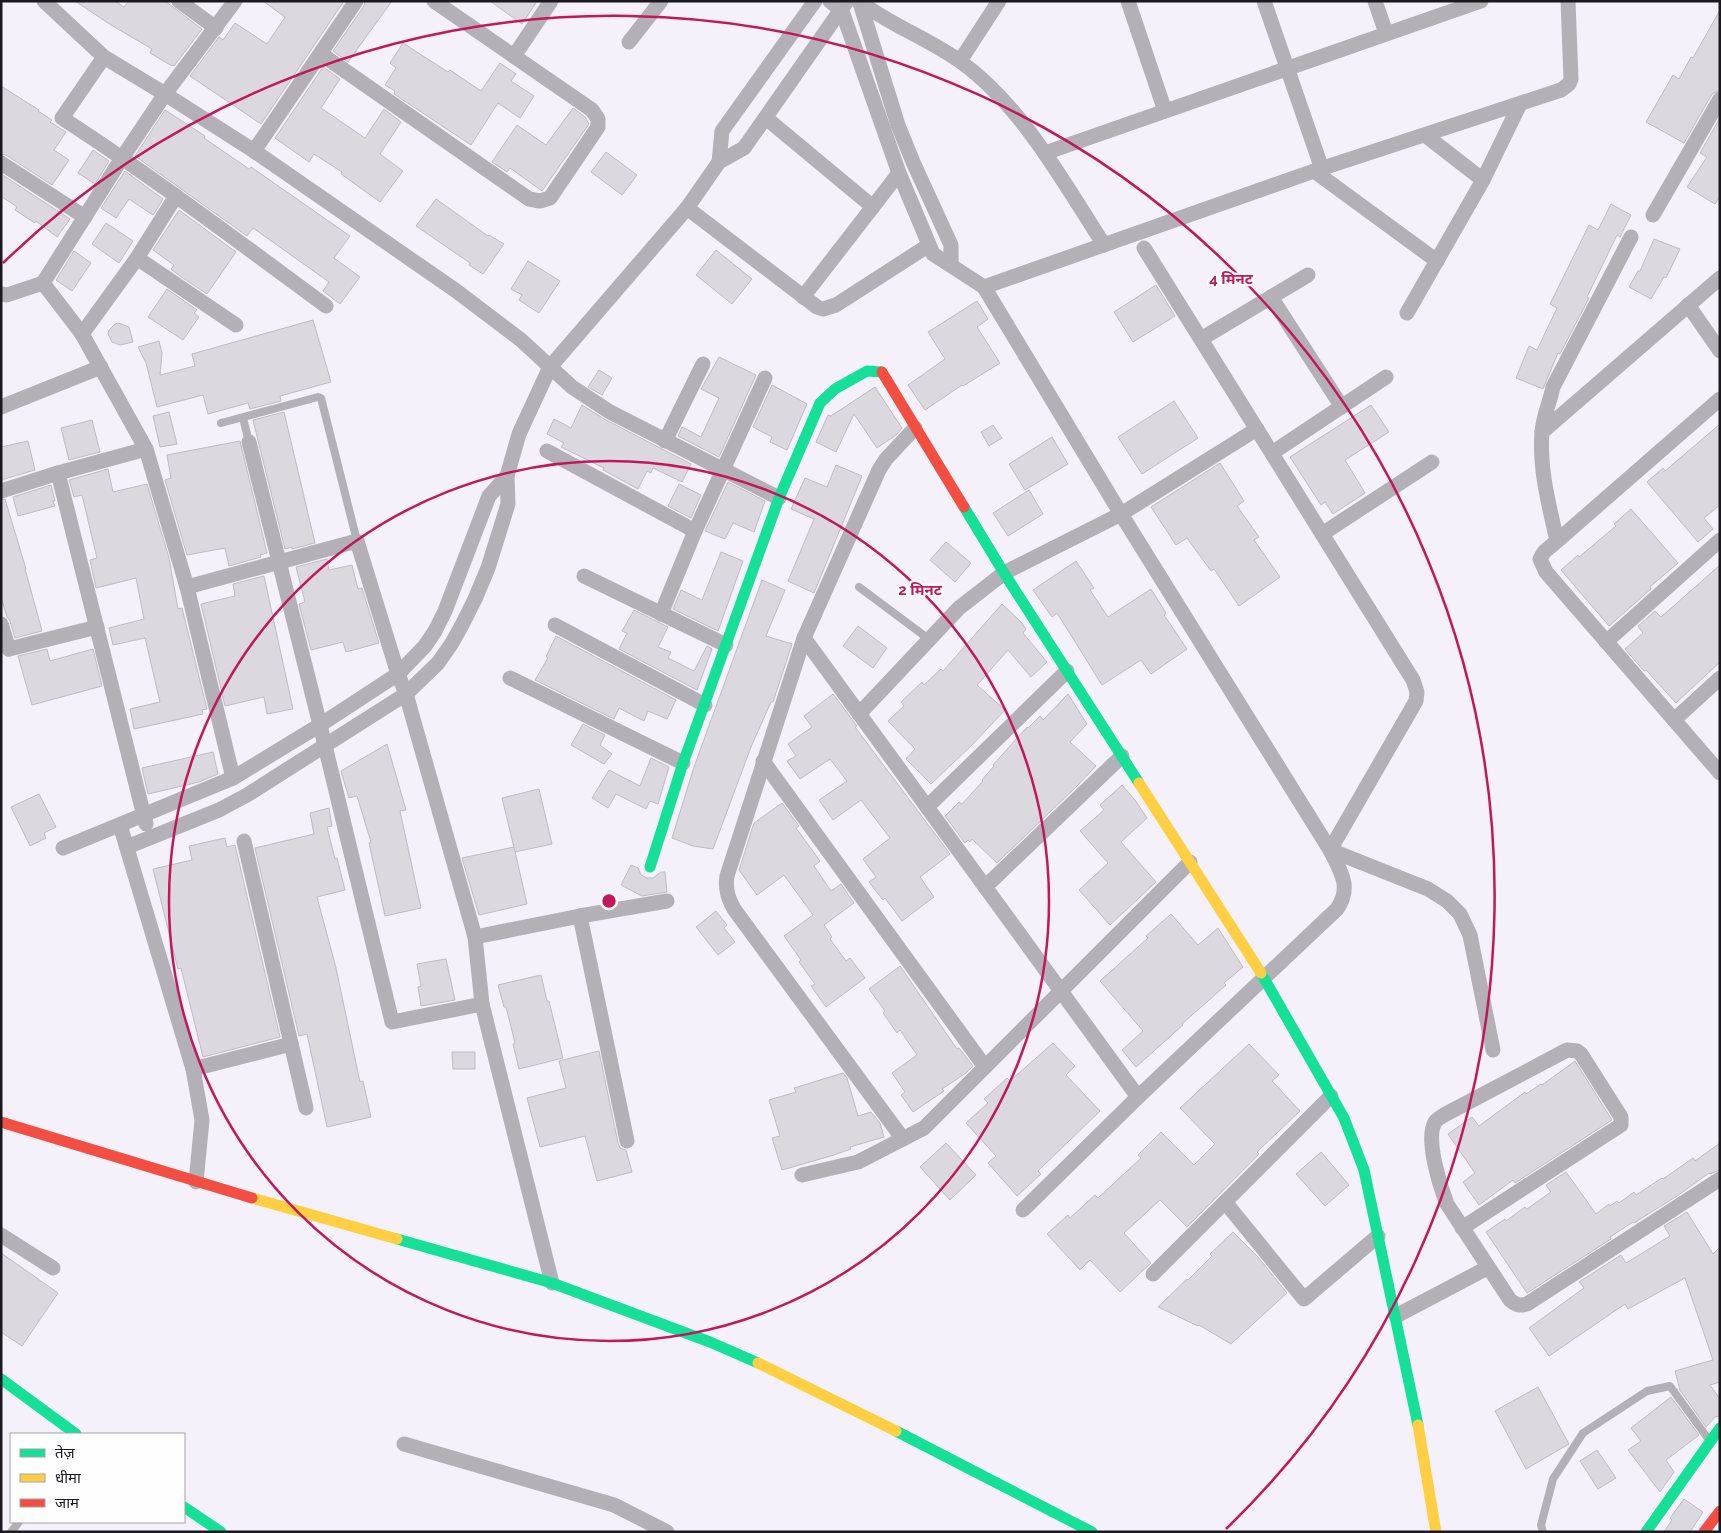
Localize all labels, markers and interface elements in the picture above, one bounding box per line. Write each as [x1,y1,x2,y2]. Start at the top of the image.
text: 4 मिनट [1209,270,1254,288]
text: 2 मिनट [898,581,943,599]
centre of rings [600,892,618,910]
legend [10,1433,185,1523]
text: तेज़ [55,1444,76,1462]
text: धीमा [55,1469,82,1487]
text: जाम [55,1494,80,1512]

